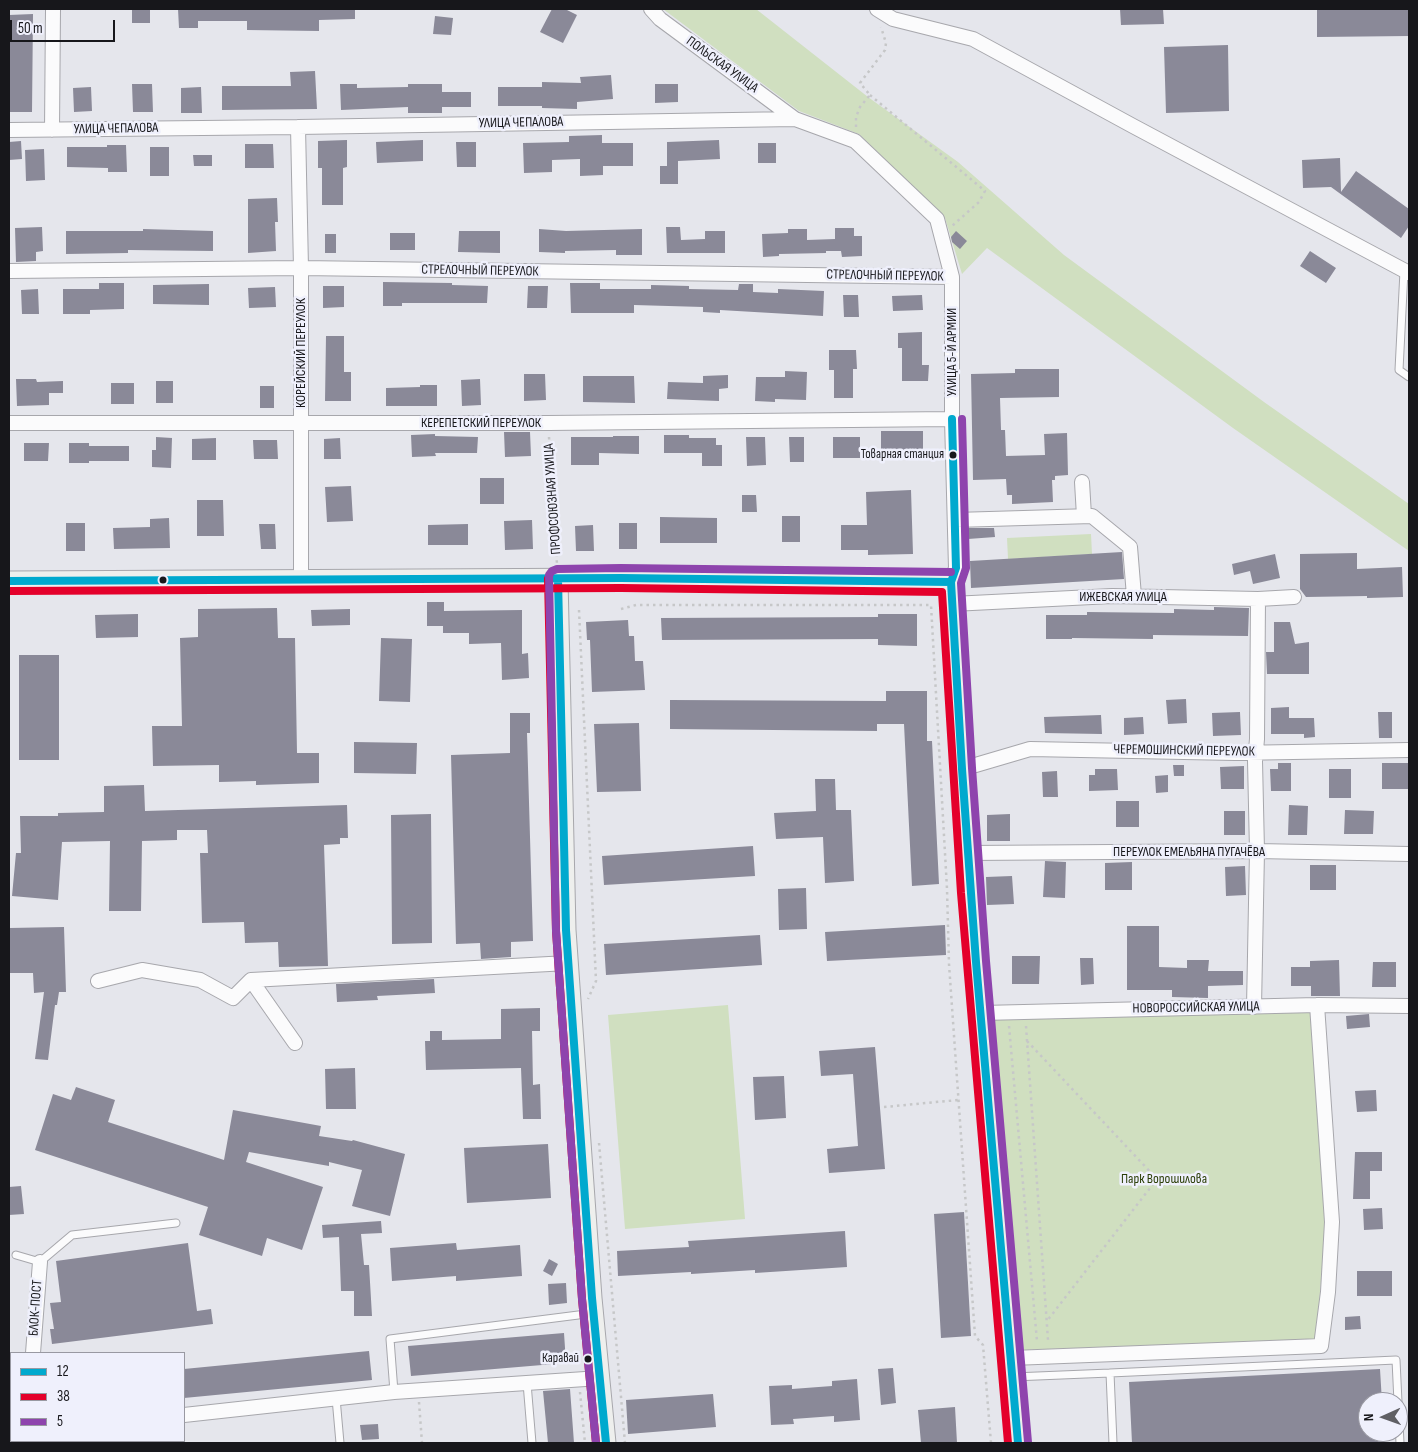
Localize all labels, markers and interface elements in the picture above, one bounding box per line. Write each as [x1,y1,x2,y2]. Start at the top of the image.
scale bar [12,10,118,42]
text: 50 m [18,19,43,38]
street label: ПОЛЬСКАЯ УЛИЦА [683,33,761,97]
street label: УЛИЦА ЧЕПАЛОВА [479,114,563,132]
street label: УЛИЦА ЧЕПАЛОВА [74,120,158,138]
street label: СТРЕЛОЧНЫЙ ПЕРЕУЛОК [421,262,539,280]
street label: СТРЕЛОЧНЫЙ ПЕРЕУЛОК [826,267,944,285]
street label: КОРЕЙСКИЙ ПЕРЕУЛОК [293,298,309,408]
street label: УЛИЦА 5-Й АРМИИ [944,308,960,396]
street label: КЕРЕПЕТСКИЙ ПЕРЕУЛОК [421,415,541,431]
street label: ПРОФСОЮЗНАЯ УЛИЦА [541,443,565,555]
place label: Товарная cтанция [861,447,944,463]
marker: Товарная cтанция [948,450,958,460]
unlabelled marker [158,575,168,585]
street label: ИЖЕВСКАЯ УЛИЦА [1079,589,1167,605]
street label: ЧЕРЕМОШИНСКИЙ ПЕРЕУЛОК [1113,741,1255,761]
street label: ПЕРЕУЛОК ЕМЕЛЬЯНА ПУГАЧЁВА [1113,844,1265,860]
street label: НОВОРОССИЙСКАЯ УЛИЦА [1132,998,1260,1018]
park label: Парк Ворошилова [1121,1171,1207,1187]
street label: БЛОК-ПОСТ [26,1279,46,1337]
place label: Каравай [542,1351,579,1367]
legend [10,1352,185,1442]
marker: Каравай [583,1354,593,1364]
text: 12 [57,1362,69,1381]
text: 38 [57,1387,70,1406]
north arrow [1358,1392,1408,1442]
text: 5 [57,1412,63,1431]
text: N [1360,1413,1377,1422]

